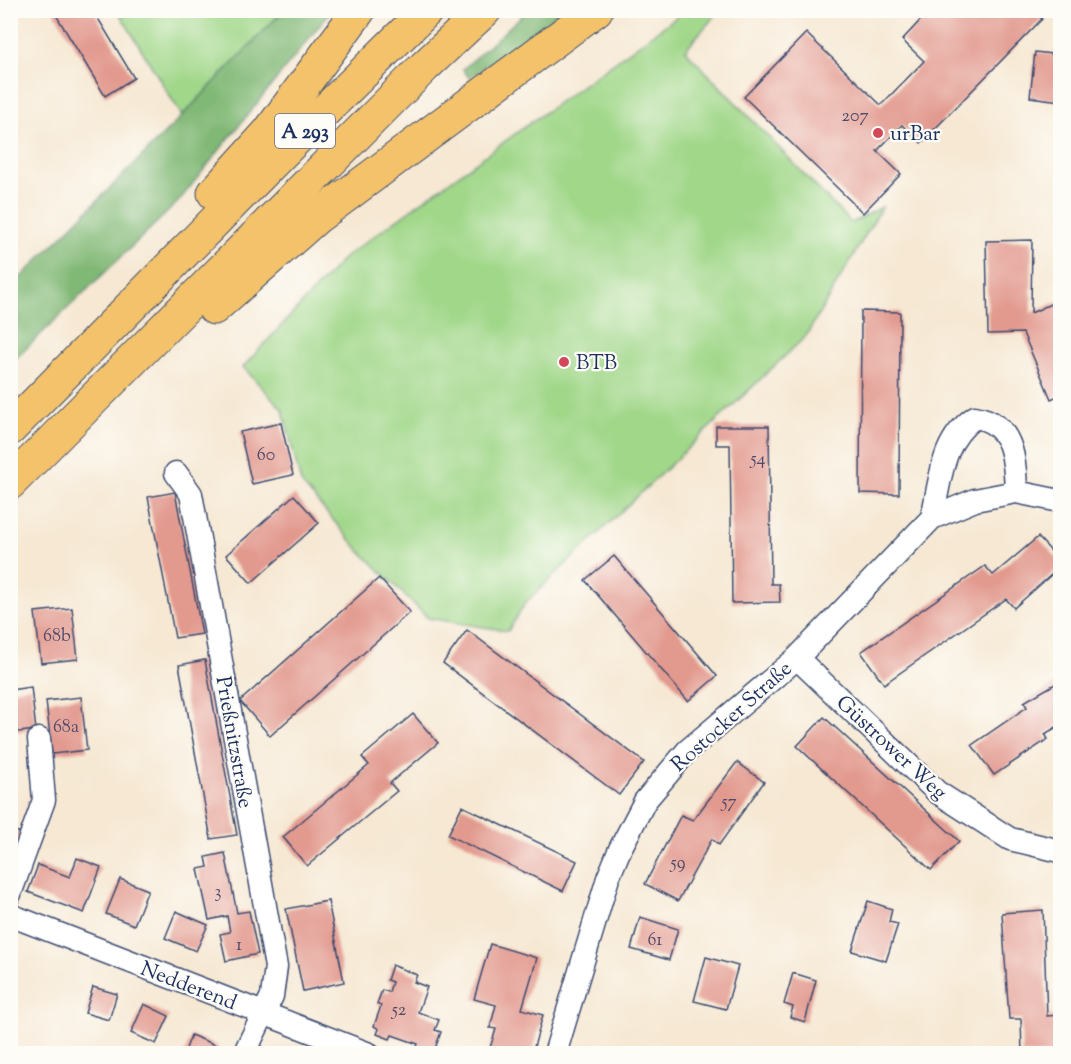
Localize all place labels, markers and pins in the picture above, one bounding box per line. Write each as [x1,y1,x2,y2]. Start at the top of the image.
place label: urBar [890,120,941,150]
marker: urBar [871,126,885,140]
place label: BTB [576,349,617,379]
marker: BTB [557,355,571,369]

